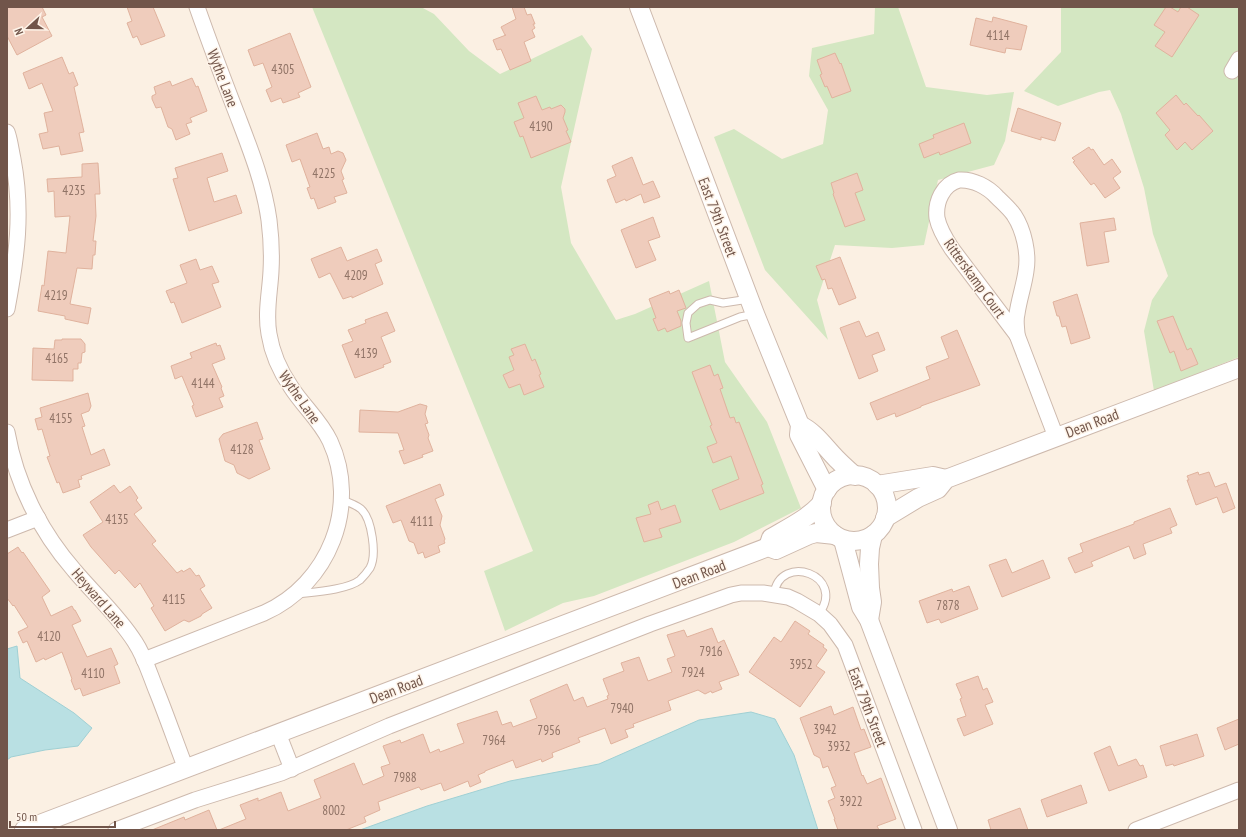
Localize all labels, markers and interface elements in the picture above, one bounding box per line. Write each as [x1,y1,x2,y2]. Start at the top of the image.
north arrow [8,8,48,48]
text: N [11,26,26,37]
house number: 4114 [986,27,1010,44]
street label: Wythe Lane [203,46,243,110]
house number: 4305 [271,61,295,78]
house number: 4190 [529,118,553,135]
house number: 4225 [312,165,336,182]
street label: East 79th Street [694,175,742,259]
house number: 4235 [62,182,86,199]
street label: Ritterskamp Court [940,235,1010,321]
house number: 4209 [344,267,368,284]
house number: 4219 [44,287,68,304]
house number: 4139 [354,345,378,362]
house number: 4165 [45,350,69,367]
street label: Wythe Lane [275,367,325,427]
house number: 4144 [191,375,215,392]
street label: Dean Road [1063,404,1121,442]
house number: 4155 [49,410,73,427]
house number: 4128 [230,441,254,458]
house number: 4135 [105,511,129,528]
house number: 4111 [410,513,434,530]
street label: Dean Road [670,555,728,593]
street label: Heyward Lane [68,564,130,632]
house number: 4115 [162,591,186,608]
house number: 7878 [936,597,960,614]
house number: 4120 [37,628,61,645]
house number: 7916 [699,643,723,660]
house number: 3952 [789,656,813,673]
house number: 7924 [681,664,705,681]
house number: 4110 [81,665,105,682]
street label: East 79th Street [844,665,892,749]
street label: Dean Road [367,670,425,708]
house number: 7940 [610,700,634,717]
house number: 3942 [813,721,837,738]
house number: 7956 [537,722,561,739]
house number: 7964 [482,732,506,749]
house number: 3932 [827,738,851,755]
house number: 7988 [393,769,417,786]
house number: 3922 [839,793,863,810]
house number: 8002 [322,802,346,819]
scale bar [10,803,115,829]
text: 50 m [16,809,37,824]

